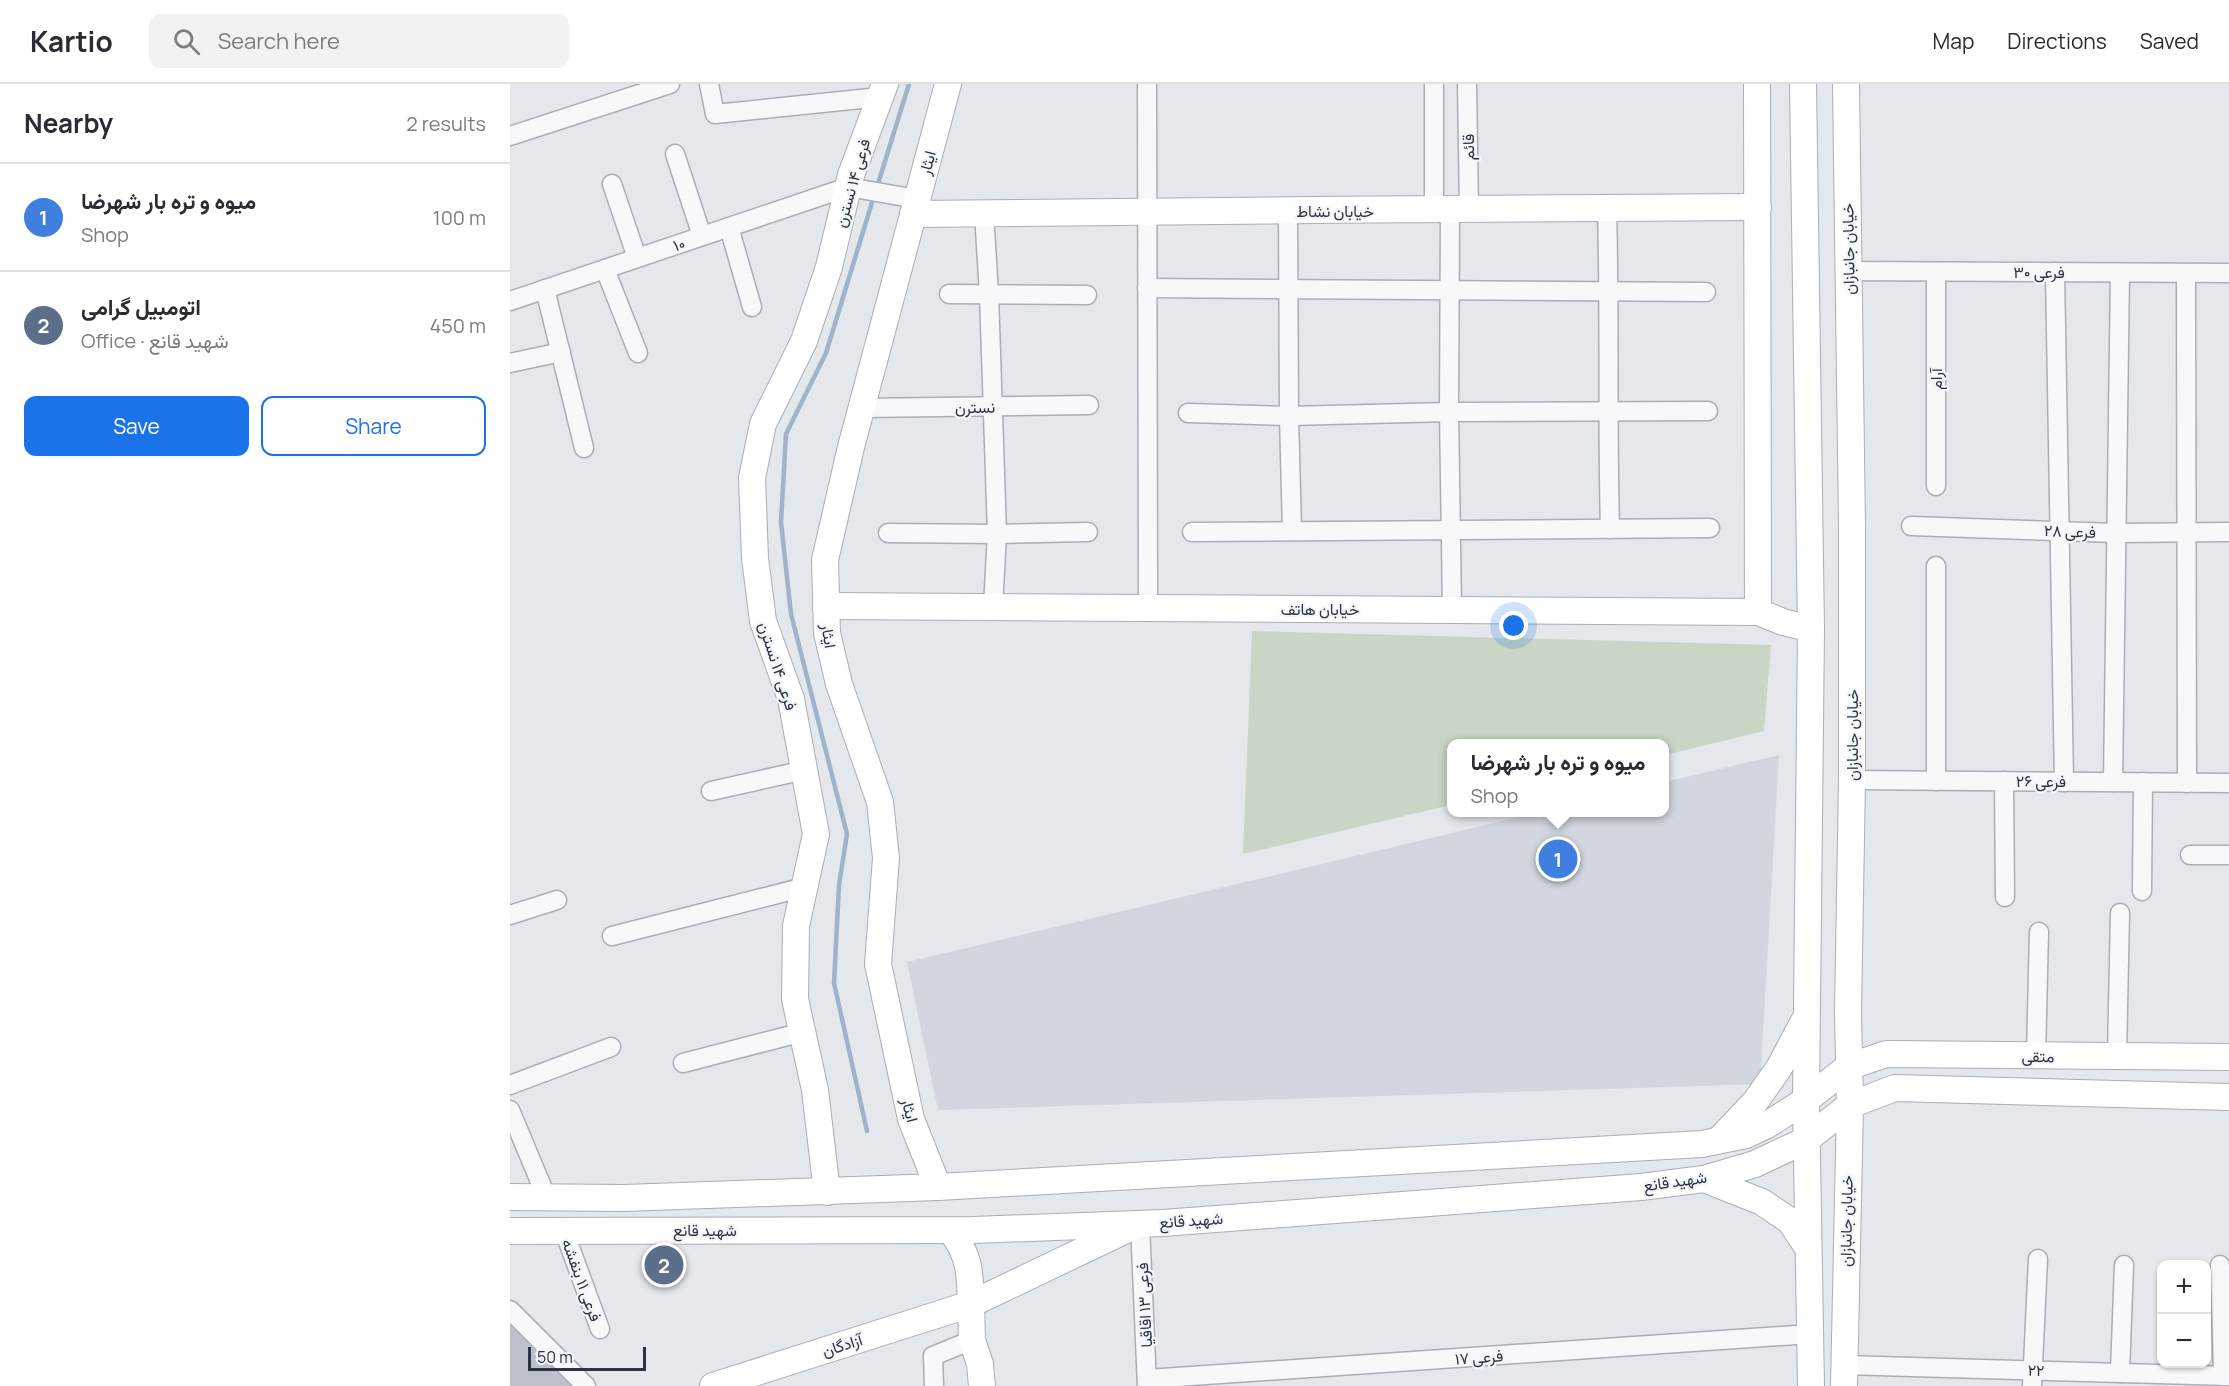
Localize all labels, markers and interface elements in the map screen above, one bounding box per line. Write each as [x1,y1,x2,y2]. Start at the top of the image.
search box [149,14,569,68]
text: Kartio [30,22,113,60]
icon: search [170,25,203,58]
text: Search here [218,26,340,56]
text: Map [1933,27,1974,55]
text: Directions [2007,27,2107,55]
text: Saved [2140,27,2199,55]
text: Nearby [24,105,113,141]
text: 2 results [406,110,486,137]
street label: قائم [1457,134,1479,160]
street label: فرعی ۱۴ نسترن [829,136,875,230]
street label: ایثار [913,148,941,179]
text: میوه و تره بار شهرضا [81,186,256,216]
street label: خیابان نشاط [1296,200,1374,222]
street label: خیابان جانبازان [1836,203,1860,295]
text: 1 [39,204,48,231]
text: 100 m [433,204,486,231]
text: Shop [81,221,129,248]
street label: ۱۰ [670,232,688,256]
street label: فرعی ۳۰ [2013,261,2065,283]
text: اتومبیل گرامی [81,292,201,322]
text: 2 [38,312,49,339]
text: 450 m [430,312,486,339]
text: Office · شهید قانع [81,327,228,354]
street label: آرام [1925,367,1947,390]
button: Save [24,396,249,456]
button: Share [261,396,486,456]
street label: نسترن [955,396,995,418]
street label: فرعی ۲۸ [2044,519,2096,543]
street label: خیابان هاتف [1281,598,1360,620]
your location [1499,611,1528,640]
street label: فرعی ۱۴ نسترن [753,619,803,713]
street label: ایثار [816,621,842,650]
street label: خیابان جانبازان [1841,689,1863,781]
popup [1447,739,1669,817]
text: میوه و تره بار شهرضا [1470,747,1646,777]
street label: فرعی ۲۶ [2016,770,2066,792]
text: Shop [1470,782,1518,809]
pin: 1 [1538,836,1578,882]
street label: متقی [2021,1045,2055,1067]
street label: ایثار [896,1094,924,1125]
street label: شهید قانع [1642,1166,1708,1197]
street label: خیابان جانبازان [1834,1175,1858,1267]
street label: شهید قانع [1158,1207,1224,1234]
street label: شهید قانع [673,1219,737,1242]
street label: فرعی ۱۱ بنفشه [557,1236,607,1324]
pin: 2 [644,1242,684,1288]
map controls [2157,1260,2211,1368]
button: + [2157,1260,2211,1314]
street label: فرعی ۱۳ اقاقیا [1131,1262,1157,1348]
button: − [2157,1314,2211,1368]
street label: آزادگان [819,1328,866,1362]
scale bar [528,1344,646,1372]
street label: فرعی ۱۷ [1454,1344,1504,1370]
text: 50 m [537,1346,573,1368]
street label: ۲۲ [2027,1359,2045,1381]

